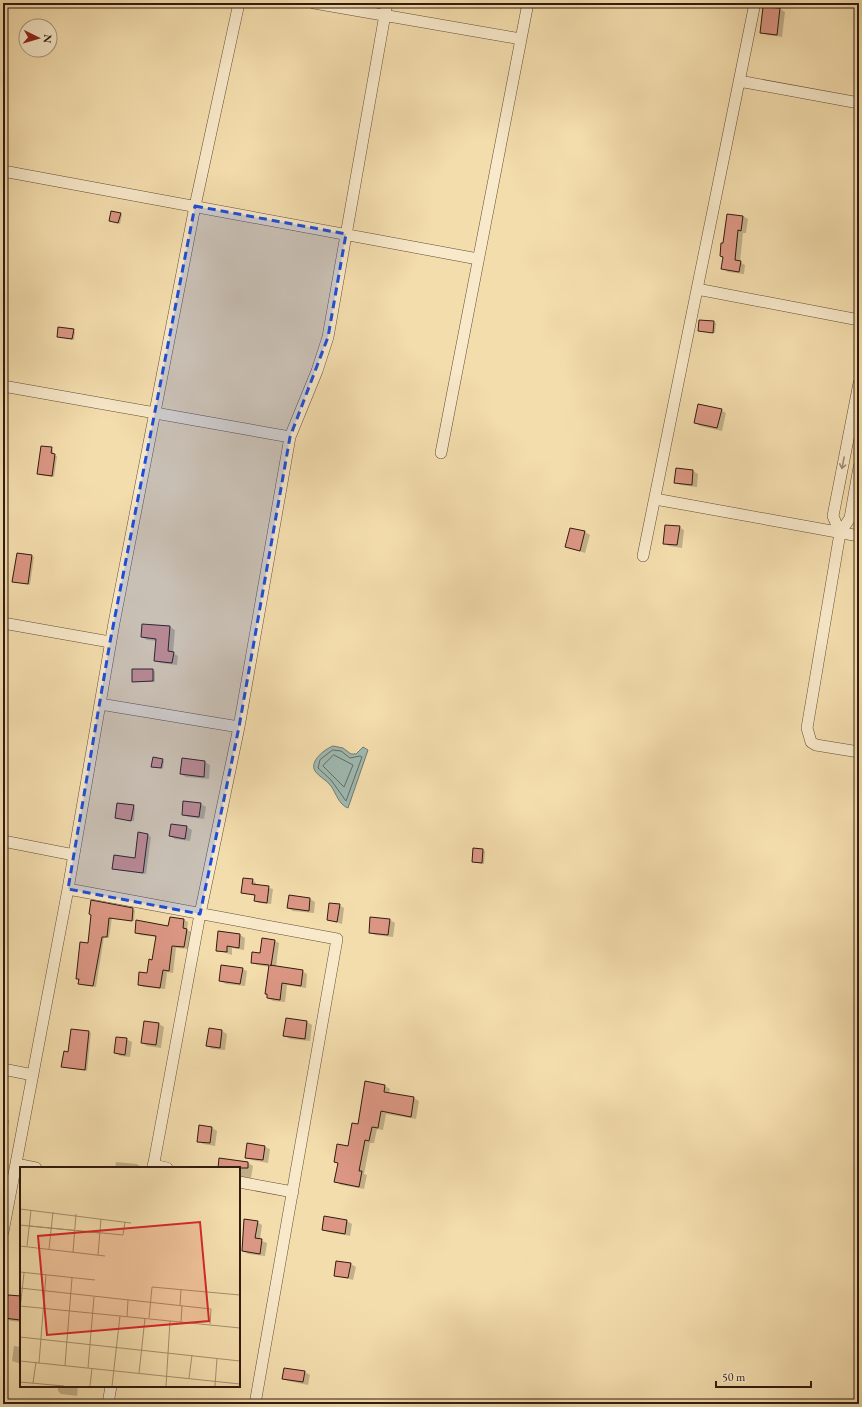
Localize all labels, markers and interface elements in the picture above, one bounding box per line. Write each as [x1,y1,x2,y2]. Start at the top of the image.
north arrow [18,18,58,58]
text: N [41,34,55,44]
one-way arrow [839,456,847,469]
inset map [20,1167,240,1387]
scale bar [716,1363,811,1389]
text: 50 m [722,1369,746,1385]

